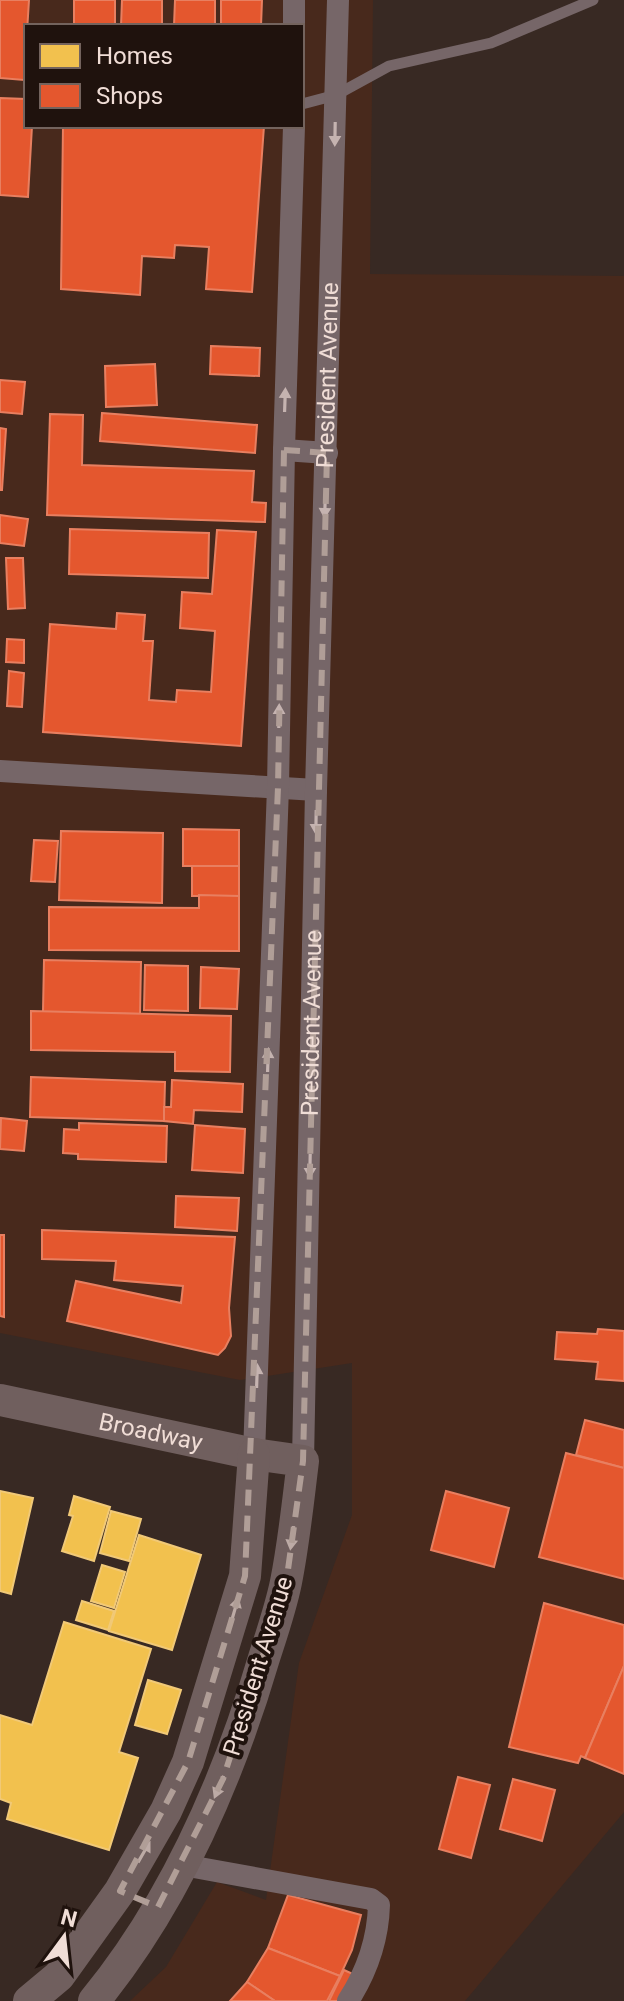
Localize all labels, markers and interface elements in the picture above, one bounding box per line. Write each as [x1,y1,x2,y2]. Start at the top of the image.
legend [24,24,304,128]
text: Homes [96,42,173,70]
text: Shops [96,82,163,110]
one-way arrow [329,122,341,147]
street label: President Avenue [311,282,344,469]
one-way arrow [279,387,292,412]
one-way arrow [319,494,332,519]
one-way arrow [273,703,286,728]
one-way arrow [309,810,322,835]
street label: President Avenue [296,930,327,1116]
one-way arrow [262,1047,275,1072]
one-way arrow [304,1154,316,1179]
one-way arrow [250,1363,263,1388]
street label: Broadway [96,1407,206,1457]
one-way arrow [286,1526,299,1551]
street label: President Avenue [217,1573,299,1759]
one-way arrow [229,1597,242,1621]
one-way arrow [213,1775,226,1798]
one-way arrow [137,1840,151,1863]
north arrow [24,1897,104,1977]
text: N [58,1904,80,1932]

